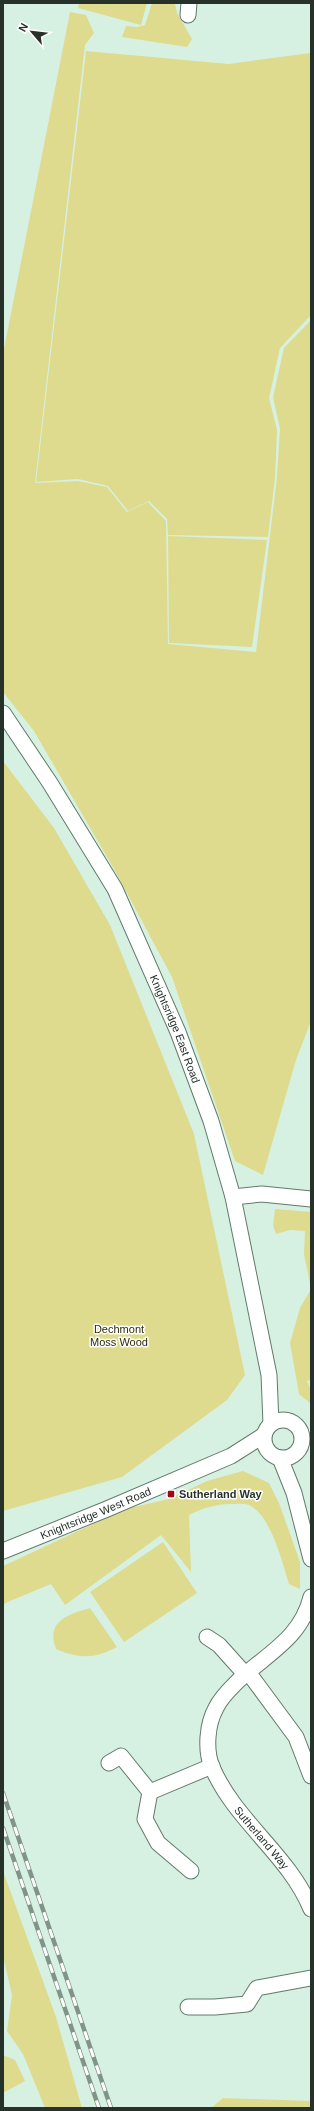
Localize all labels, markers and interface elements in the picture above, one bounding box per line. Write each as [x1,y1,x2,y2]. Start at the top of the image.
north arrow [12,12,52,52]
text: N [16,21,30,34]
street label: Knightsridge East Road [148,973,202,1085]
park label: Dechmont Moss Wood [90,1323,148,1348]
street label: Knightsridge West Road [39,1485,153,1541]
place label: Sutherland Way [179,1488,263,1500]
marker: Sutherland Way [166,1489,176,1499]
street label: Sutherland Way [232,1804,292,1872]

